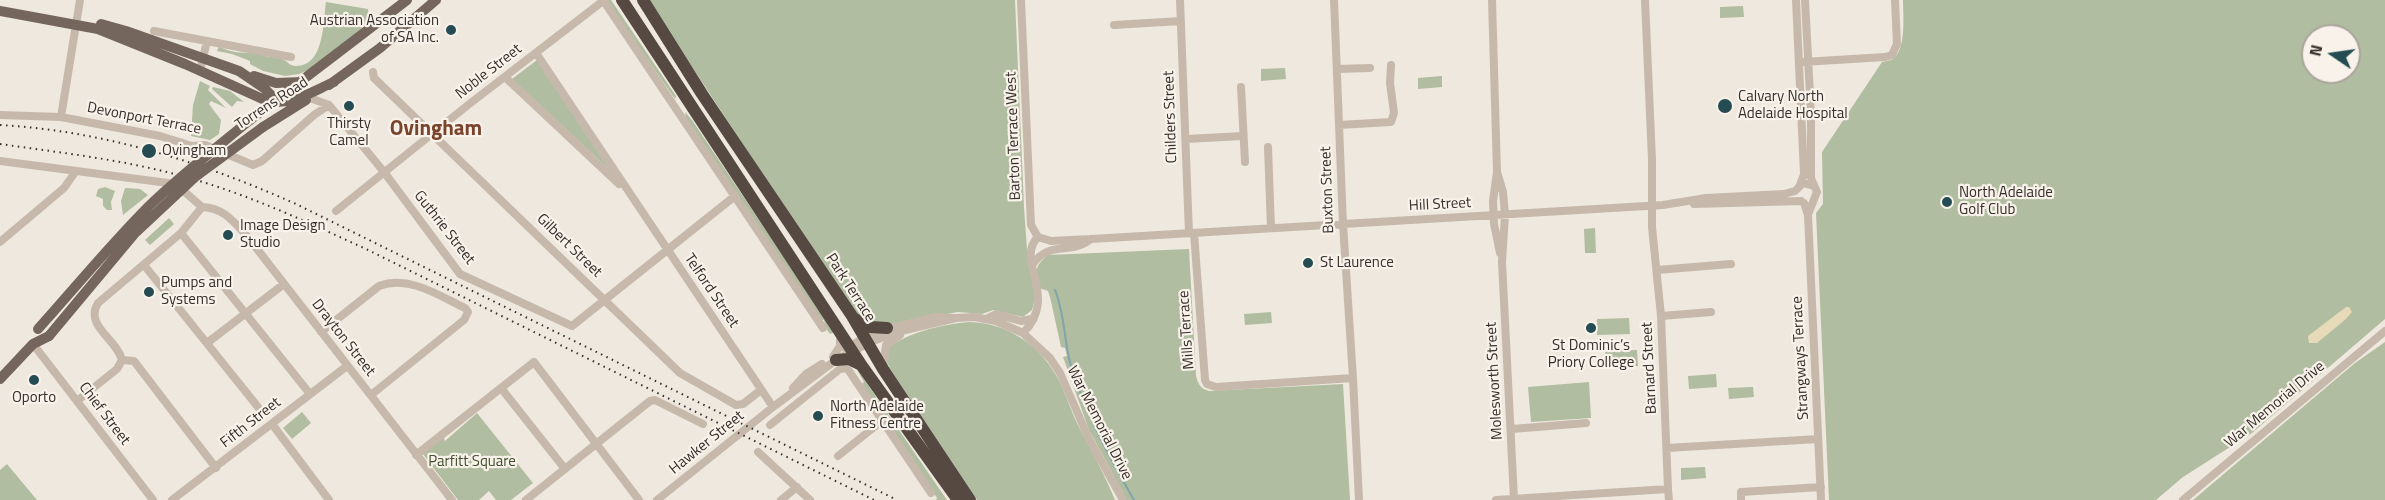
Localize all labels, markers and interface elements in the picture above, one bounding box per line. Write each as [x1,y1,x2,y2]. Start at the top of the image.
place label: Austrian Association of SA Inc. [310,12,439,47]
marker: Austrian Association of SA Inc. [444,23,458,37]
north arrow [2301,24,2361,84]
street label: Noble Street [452,41,526,103]
text: N [2302,42,2328,59]
street label: Childers Street [1160,70,1182,164]
street label: Barton Terrace West [1003,71,1025,201]
street label: Torrens Road [232,74,312,134]
place label: Calvary North Adelaide Hospital [1738,88,1848,123]
marker: Calvary North Adelaide Hospital [1716,97,1734,115]
street label: Devonport Terrace [85,99,203,139]
marker: Thirsty Camel [342,99,356,113]
place label: Thirsty Camel [327,115,371,150]
district label: Ovingham [390,117,482,143]
marker: Ovingham [140,142,158,160]
place label: Ovingham [162,142,226,160]
street label: Buxton Street [1317,146,1339,234]
place label: North Adelaide Golf Club [1959,184,2053,219]
street label: Guthrie Street [410,188,478,268]
street label: Hill Street [1408,194,1472,216]
marker: North Adelaide Golf Club [1940,195,1954,209]
street label: Gilbert Street [533,210,605,282]
place label: Image Design Studio [240,217,326,252]
marker: Image Design Studio [221,228,235,242]
street label: Park Terrace [821,250,879,326]
street label: Telford Street [680,251,742,331]
place label: St Laurence [1320,254,1394,272]
marker: St Laurence [1301,256,1315,270]
place label: Pumps and Systems [161,274,232,309]
marker: Pumps and Systems [142,285,156,299]
street label: Mills Terrace [1175,290,1199,370]
street label: Drayton Street [307,296,379,380]
street label: Strangways Terrace [1789,296,1813,420]
marker: St Dominic’s Priory College [1584,321,1598,335]
street label: Barnard Street [1639,321,1661,415]
street label: Molesworth Street [1483,322,1507,440]
place label: St Dominic’s Priory College [1548,337,1634,372]
street label: War Memorial Drive [2221,358,2329,452]
street label: War Memorial Drive [1063,363,1135,483]
marker: Oporto [27,373,41,387]
street label: Chief Street [75,379,133,449]
place label: Oporto [12,389,56,407]
street label: Fifth Street [217,394,285,452]
place label: North Adelaide Fitness Centre [830,398,924,433]
street label: Hawker Street [666,407,748,479]
marker: North Adelaide Fitness Centre [811,409,825,423]
park label: Parfitt Square [428,453,516,471]

